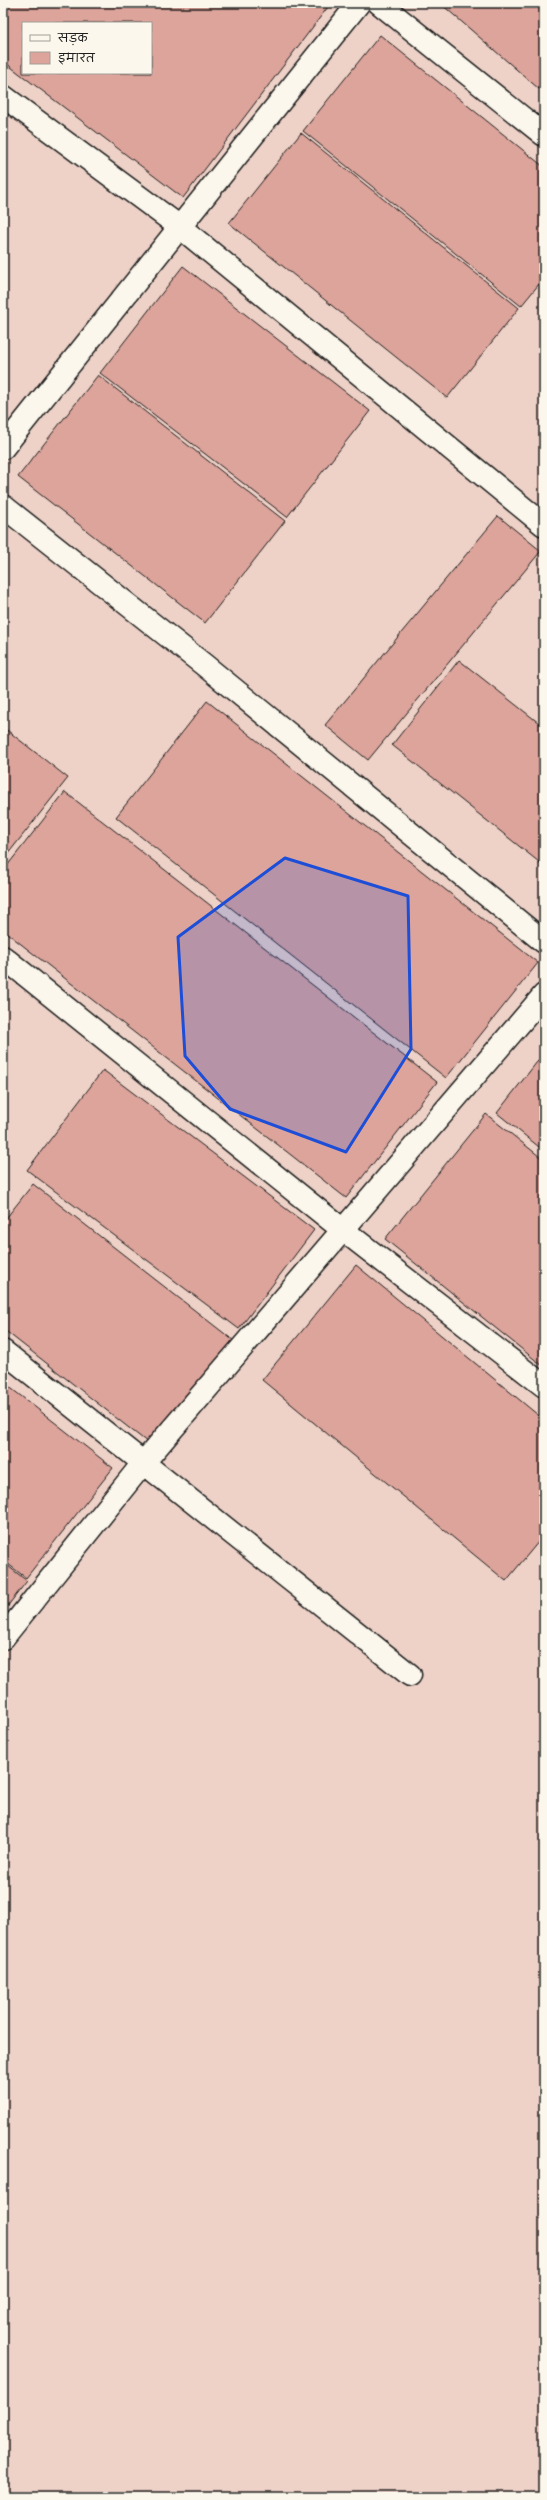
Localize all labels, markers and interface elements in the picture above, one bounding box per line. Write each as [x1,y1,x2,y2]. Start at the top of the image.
legend [22,22,152,74]
text: सड़क [57,30,89,46]
text: इमारत [58,50,96,66]

